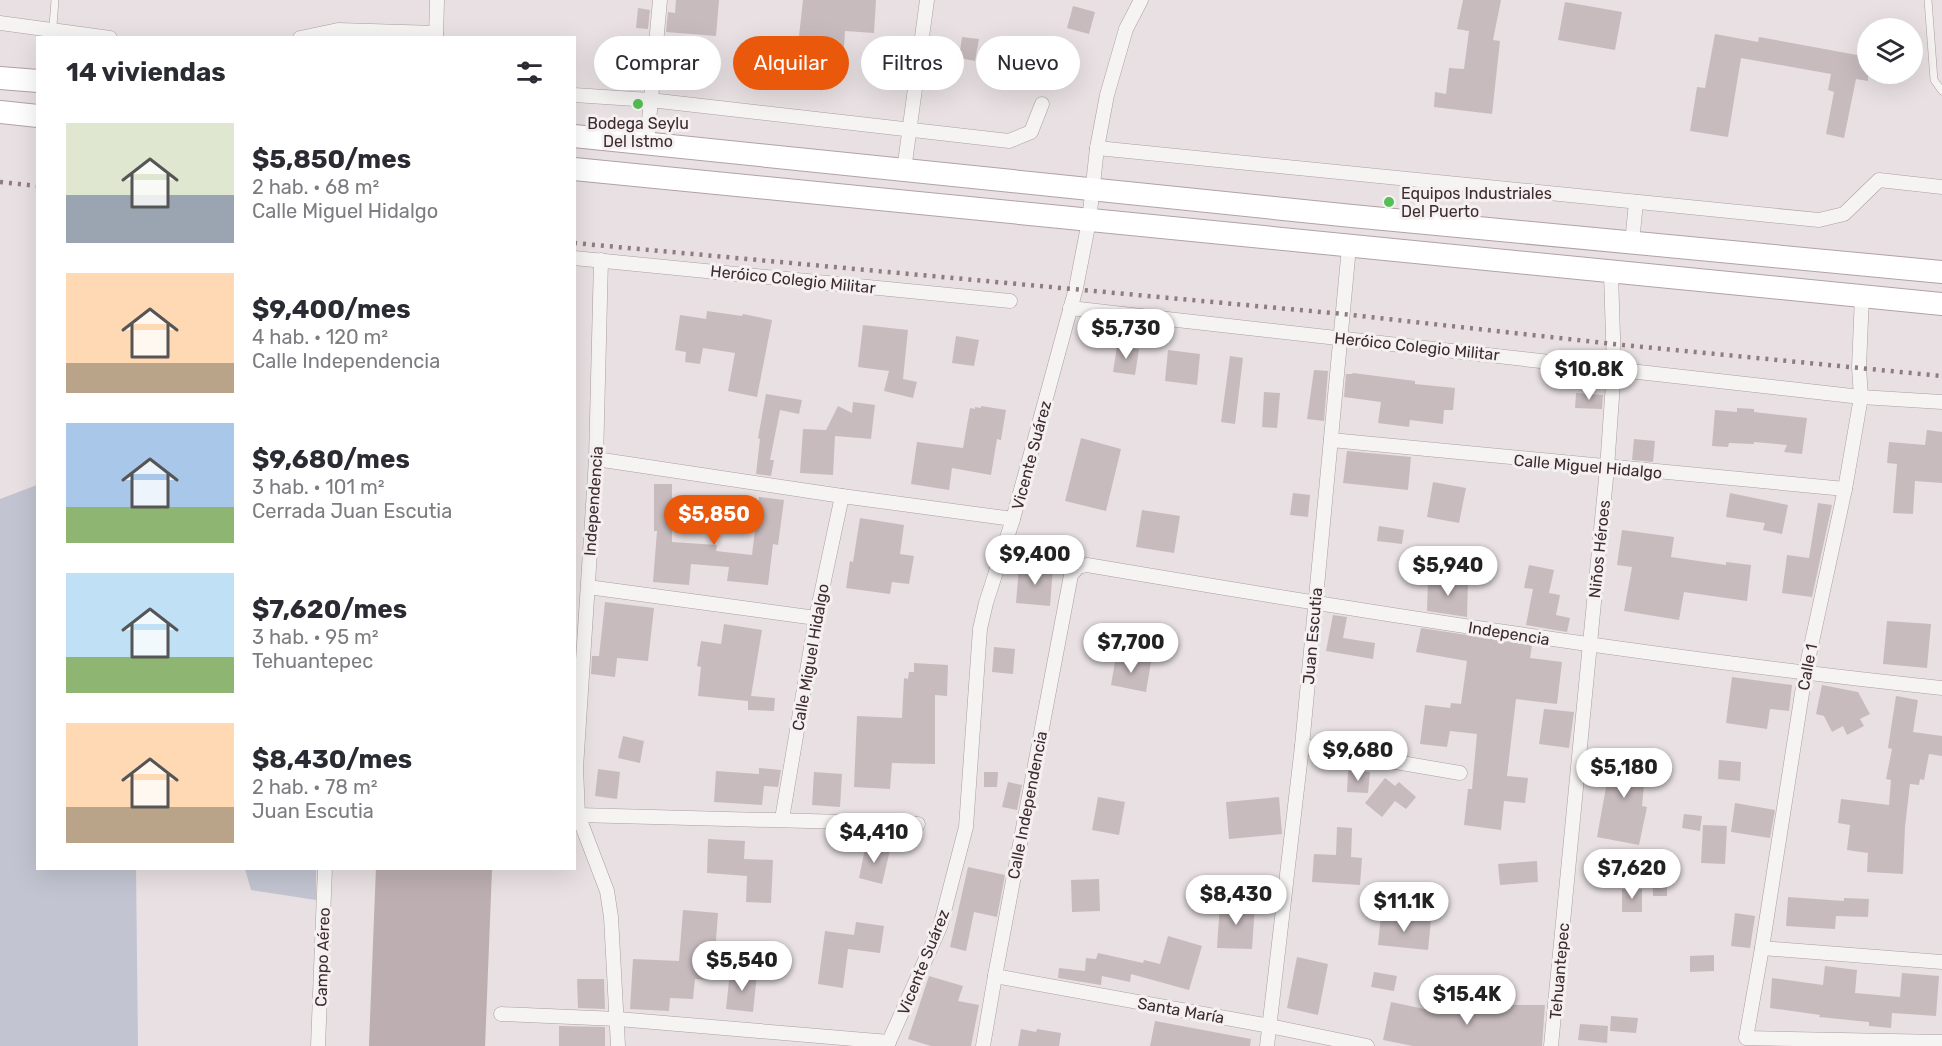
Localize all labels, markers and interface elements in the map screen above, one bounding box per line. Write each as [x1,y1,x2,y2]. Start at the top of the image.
map controls [1857,18,1923,84]
button: layers [1857,18,1923,84]
chip: Comprar [594,36,721,90]
chip: Alquilar [733,36,849,90]
chip: Filtros [861,36,964,90]
chip: Nuevo [976,36,1080,90]
icon: filters [513,56,546,89]
text: 14 viviendas [66,57,226,88]
marker: Bodega Seylu Del Istmo [631,97,645,111]
place label: Bodega Seylu Del Istmo [587,114,689,151]
text: $5,850/mes [252,144,411,175]
icon: home [114,147,186,219]
text: 2 hab. · 68 m² [252,175,379,199]
place label: Equipos Industriales Del Puerto [1401,184,1552,221]
marker: Equipos Industriales Del Puerto [1382,195,1396,209]
text: Calle Miguel Hidalgo [252,199,438,223]
street label: Heróico Colegio Militar [709,261,877,298]
text: $9,400/mes [252,294,411,325]
icon: home [114,297,186,369]
pin: $5,730 [1077,309,1175,360]
text: $5,730 [1091,316,1161,340]
text: 4 hab. · 120 m² [252,325,388,349]
street label: Heróico Colegio Militar [1333,328,1501,365]
text: Calle Independencia [252,349,440,373]
pin: $10.8K [1540,350,1638,401]
text: $10.8K [1554,357,1624,381]
street label: Vicente Suárez [1008,398,1055,512]
text: $9,680/mes [252,444,410,475]
street label: Independencia [580,445,607,557]
icon: home [114,447,186,519]
street label: Calle Miguel Hidalgo [1513,451,1663,482]
text: 3 hab. · 101 m² [252,475,385,499]
pin: $5,850 [665,495,763,546]
text: Cerrada Juan Escutia [252,499,452,523]
street label: Niños Héroes [1585,499,1614,599]
text: $5,850 [678,502,750,526]
pin: $9,400 [986,535,1084,586]
text: $9,400 [999,542,1071,566]
pin: $5,940 [1399,546,1497,597]
text: $5,940 [1413,553,1483,577]
street label: Calle Miguel Hidalgo [788,582,833,732]
street label: Juan Escutia [1299,587,1326,685]
text: $7,620/mes [252,594,407,625]
icon: home [114,597,186,669]
street label: Indepencia [1467,618,1551,649]
pin: $7,700 [1082,623,1180,674]
text: 3 hab. · 95 m² [252,625,379,649]
text: $7,700 [1097,630,1165,654]
street label: Calle 1 [1794,642,1821,692]
text: Tehuantepec [252,649,373,673]
street label: Calle Independencia [1004,729,1051,881]
pin: $9,680 [1309,731,1407,782]
text: $9,680 [1323,738,1393,762]
text: $8,430/mes [252,744,412,775]
icon: home [114,747,186,819]
pin: $5,180 [1575,748,1673,799]
text: $5,180 [1590,755,1658,779]
text: 2 hab. · 78 m² [252,775,378,799]
text: Juan Escutia [252,799,374,823]
pin: $4,410 [825,813,923,864]
text: $4,410 [840,820,909,844]
pin: $7,620 [1583,849,1681,900]
text: $7,620 [1598,856,1666,880]
pin: $8,430 [1187,875,1285,926]
text: $8,430 [1200,882,1272,906]
pin: $11.1K [1355,882,1453,933]
text: $11.1K [1374,889,1434,913]
street label: Campo Aéreo [311,907,334,1007]
street label: Vicente Suárez [894,907,953,1018]
street label: Tehuantepec [1546,922,1573,1020]
pin: $5,540 [693,941,791,992]
text: $5,540 [706,948,778,972]
pin: $15.4K [1418,975,1516,1026]
text: $15.4K [1433,982,1501,1006]
street label: Santa María [1136,994,1226,1027]

